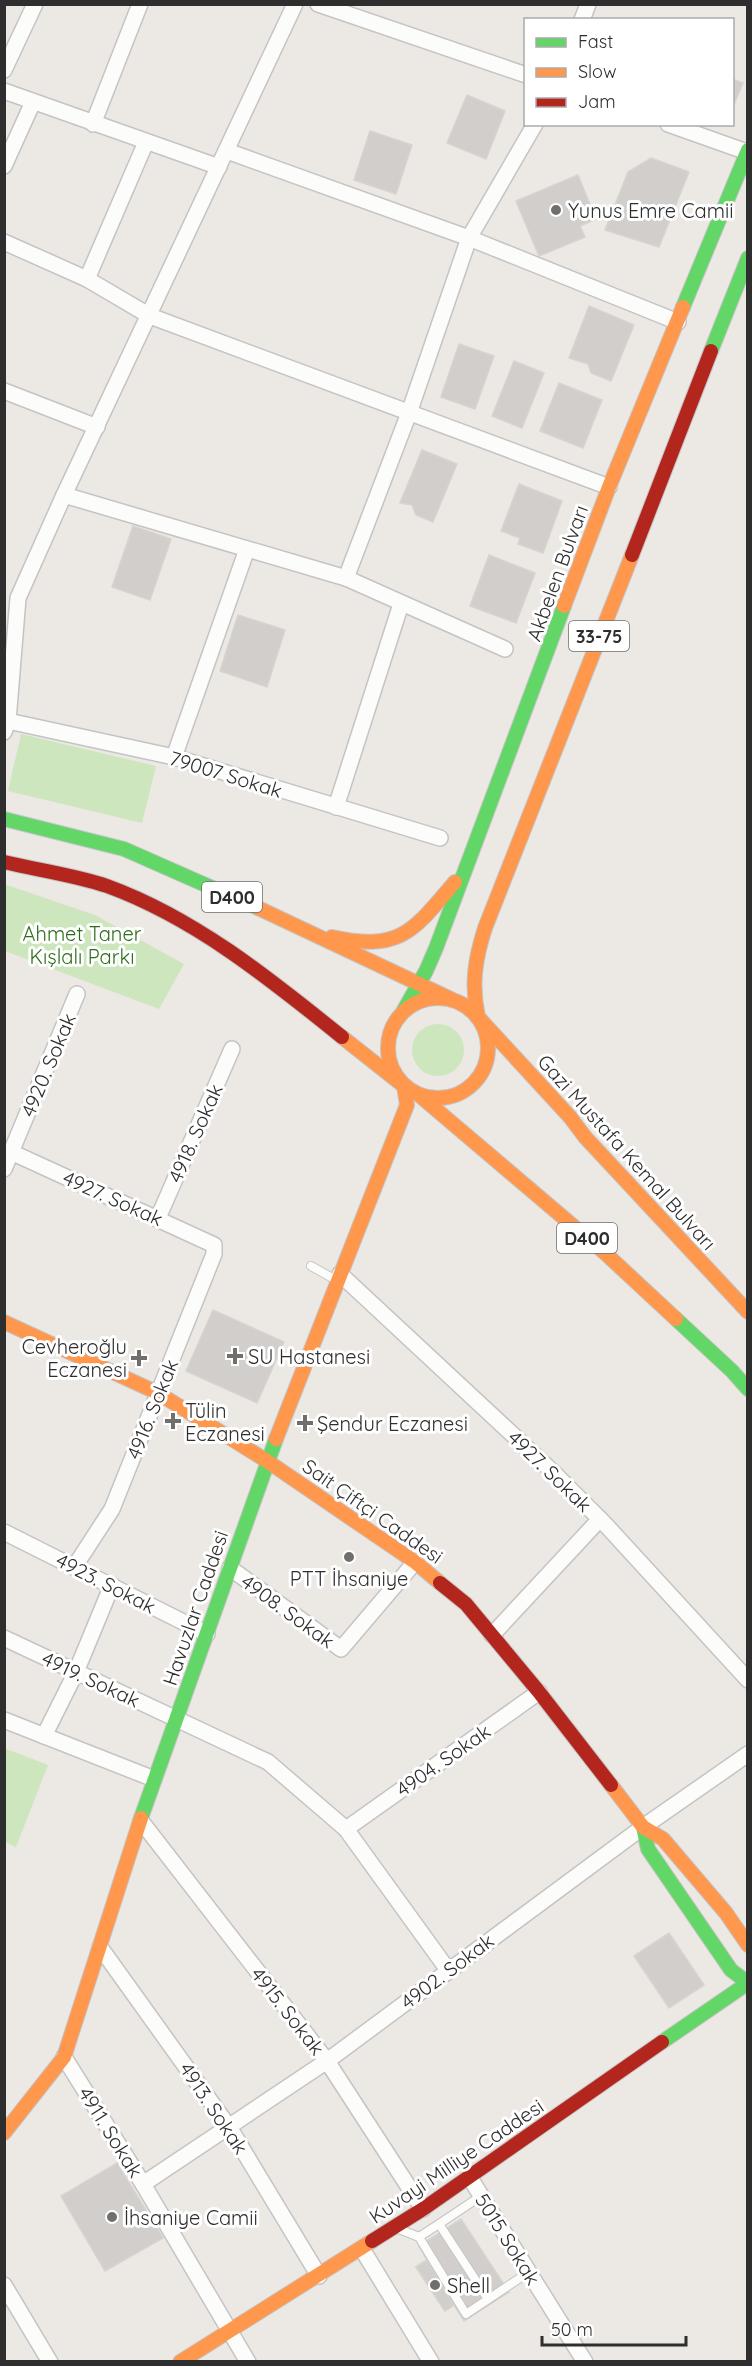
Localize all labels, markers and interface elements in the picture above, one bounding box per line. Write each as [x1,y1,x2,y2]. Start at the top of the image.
legend [524,18,734,126]
text: Fast [578,30,613,53]
text: Slow [578,60,616,83]
text: Jam [578,90,616,113]
place label: Yunus Emre Camii [568,198,734,223]
marker: Yunus Emre Camii [549,203,563,217]
street label: Akbelen Bulvarı [521,502,593,644]
road number: 33-75 [569,621,629,651]
street label: 79007 Sokak [167,745,285,803]
road number: D400 [202,882,262,912]
park label: Ahmet Taner Kışlalı Parkı [23,921,142,969]
street label: 4920. Sokak [15,1009,81,1121]
street label: Gazi Mustafa Kemal Bulvarı [533,1049,721,1255]
street label: 4918. Sokak [162,1080,228,1186]
street label: 4927. Sokak [59,1165,167,1231]
road number: D400 [557,1223,617,1253]
place label: Cevheroğlu Eczanesi [22,1334,127,1382]
place label: SU Hastanesi [248,1344,370,1369]
marker: SU Hastanesi [226,1347,244,1365]
marker: Cevheroğlu Eczanesi [132,1351,146,1365]
street label: 4916. Sokak [121,1355,183,1463]
place label: Tülin Eczanesi [185,1398,265,1446]
place label: Şendur Eczanesi [317,1411,468,1436]
marker: Tülin Eczanesi [166,1414,180,1428]
marker: Şendur Eczanesi [298,1416,312,1430]
street label: 4927. Sokak [503,1425,597,1517]
street label: Sait Çiftçi Caddesi [298,1453,448,1569]
street label: Havuzlar Caddesi [157,1527,233,1689]
street label: 4923. Sokak [52,1547,160,1619]
marker: PTT İhsaniye [342,1550,356,1564]
place label: PTT İhsaniye [290,1566,408,1591]
street label: 4908. Sokak [236,1569,340,1653]
street label: 4919. Sokak [38,1645,144,1713]
street label: 4904. Sokak [391,1718,495,1802]
street label: 4902. Sokak [396,1928,498,2014]
street label: 4915. Sokak [246,1962,330,2060]
street label: 4913. Sokak [174,2057,254,2159]
street label: 4911. Sokak [73,2082,149,2182]
street label: Kuvayi Milliye Caddesi [364,2093,548,2229]
street label: 5015 Sokak [470,2189,546,2289]
place label: İhsaniye Camii [124,2205,258,2230]
marker: İhsaniye Camii [105,2210,119,2224]
place label: Shell [447,2273,490,2298]
marker: Shell [428,2278,442,2292]
scale bar [542,2309,686,2347]
text: 50 m [551,2318,593,2341]

